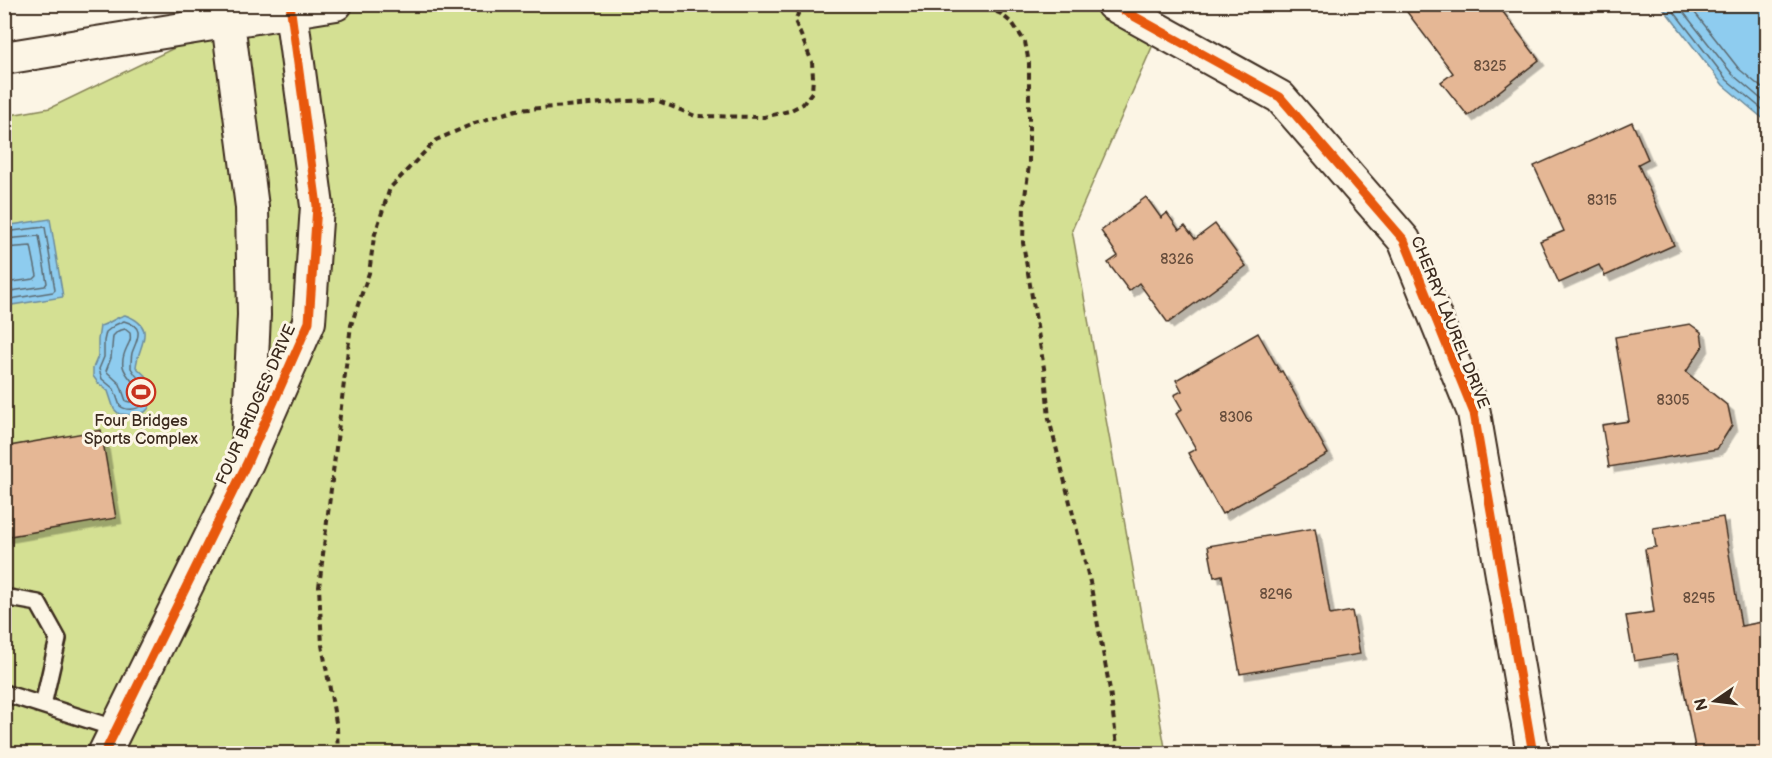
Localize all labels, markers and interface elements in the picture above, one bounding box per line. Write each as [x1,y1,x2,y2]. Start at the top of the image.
house number: 8325 [1473,58,1507,75]
house number: 8315 [1587,192,1617,209]
street label: CHERRY LAUREL DRIVE [1406,234,1493,412]
house number: 8326 [1160,251,1194,268]
street label: FOUR BRIDGES DRIVE [213,322,300,487]
sports icon: Four Bridges Sports Complex [125,376,157,408]
house number: 8305 [1656,392,1690,409]
house number: 8306 [1219,409,1253,426]
place label: Four Bridges Sports Complex [84,412,199,449]
house number: 8296 [1259,586,1293,603]
house number: 8295 [1683,590,1715,607]
north arrow [1685,671,1745,731]
text: N [1691,696,1713,712]

